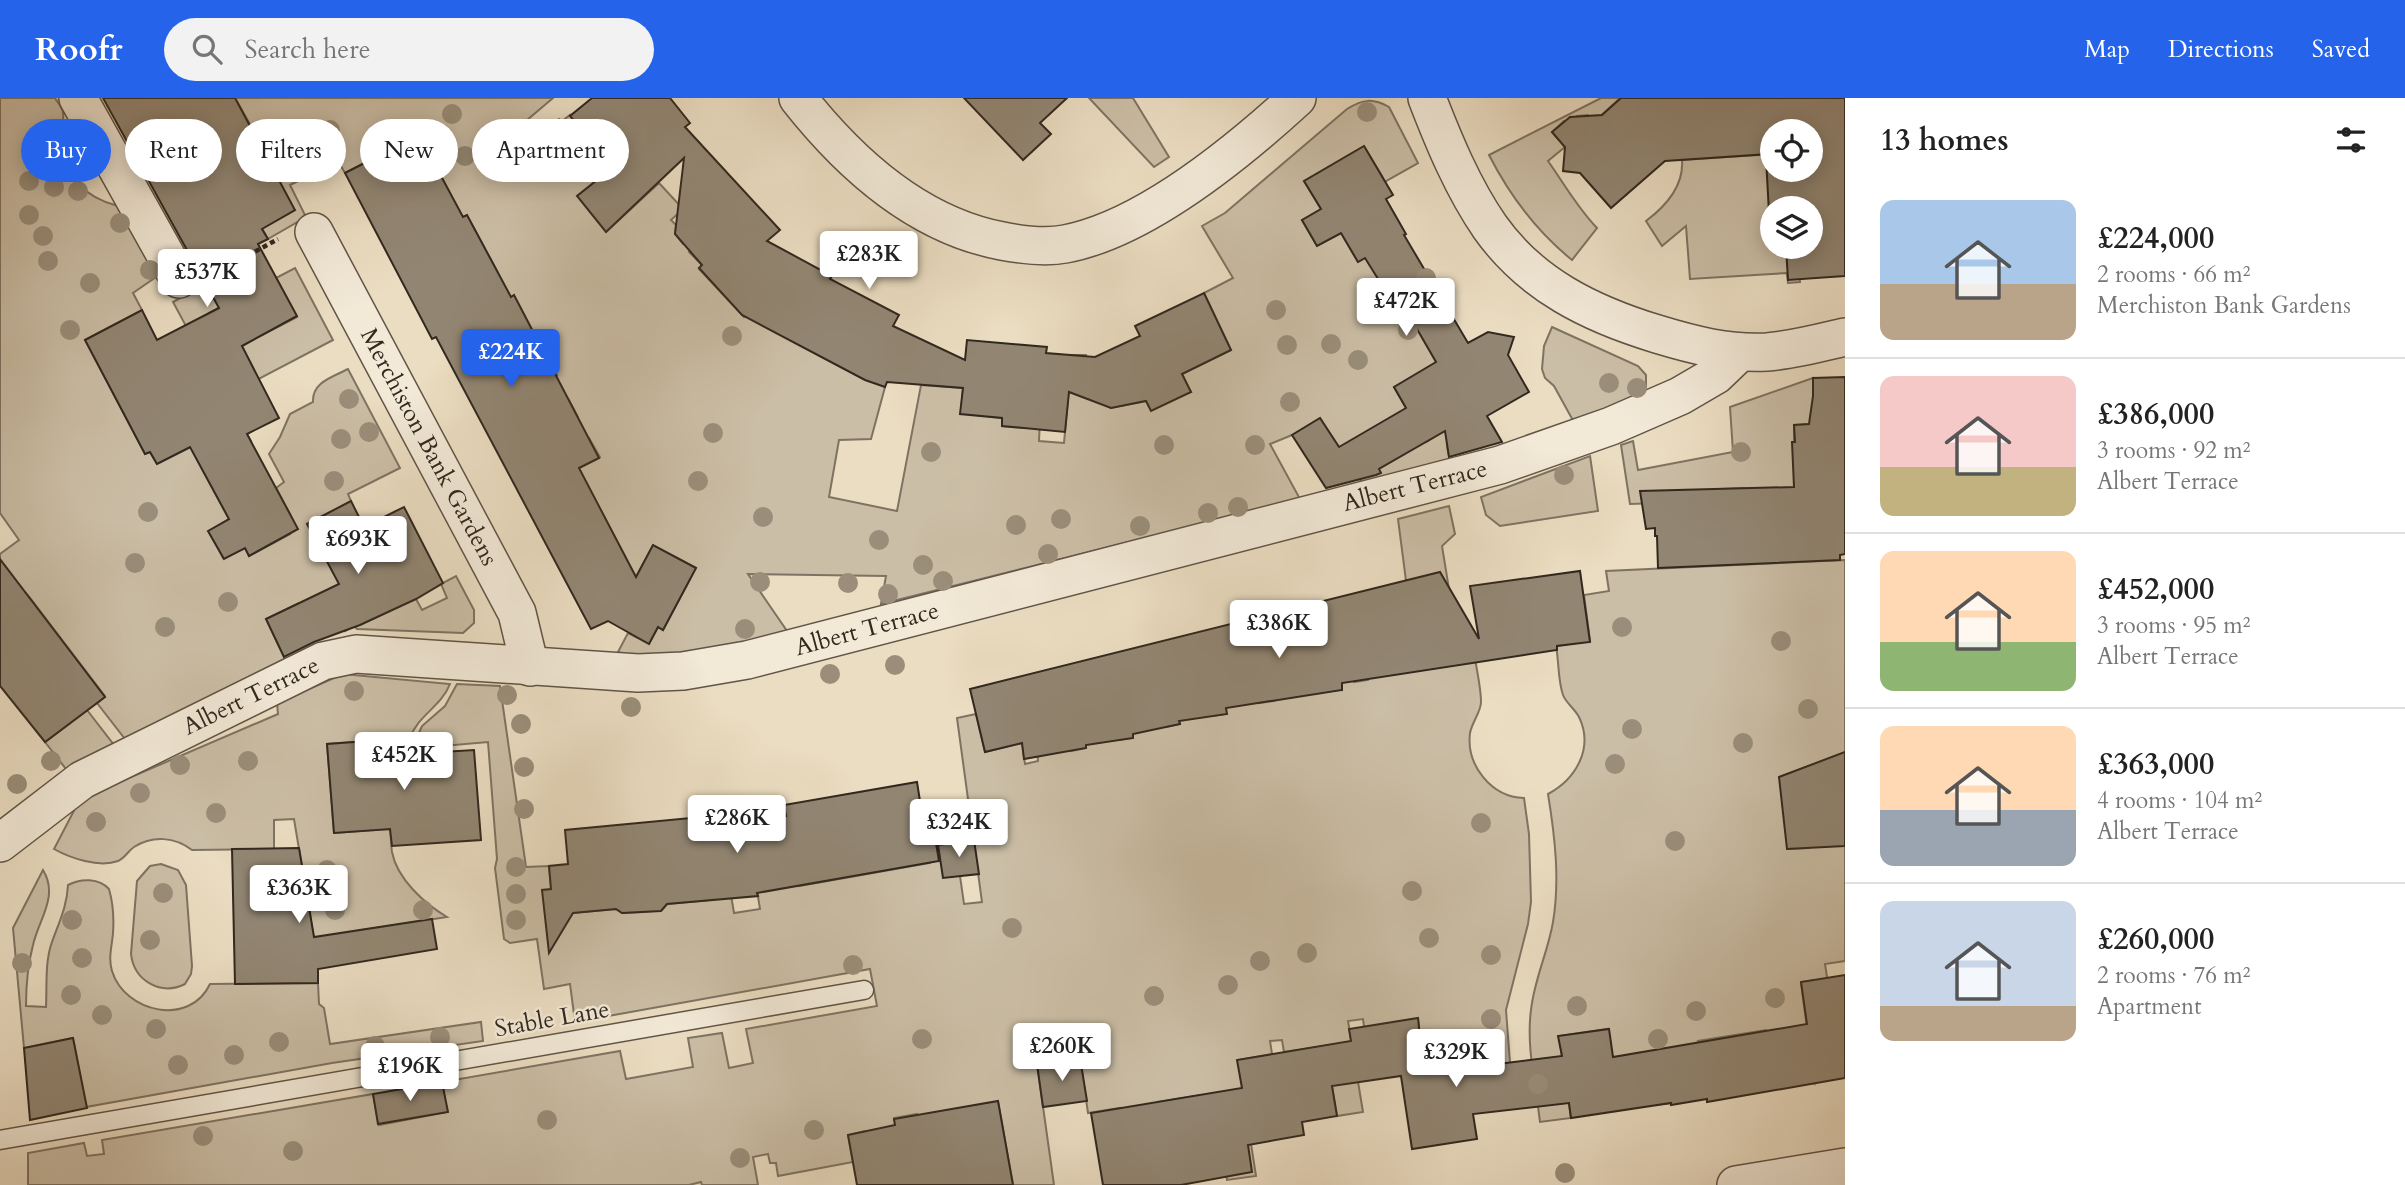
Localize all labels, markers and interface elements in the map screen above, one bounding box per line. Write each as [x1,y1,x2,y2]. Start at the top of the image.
search box [164,18,654,81]
text: Roofr [35,27,122,72]
icon: search [188,30,226,68]
text: Search here [244,32,370,67]
text: Map [2084,33,2130,66]
text: Directions [2168,33,2274,66]
text: Saved [2312,33,2370,66]
chip: Buy [21,119,111,182]
chip: Rent [125,119,222,182]
chip: Filters [236,119,346,182]
chip: New [360,119,458,182]
chip: Apartment [472,119,629,182]
map controls [1760,119,1823,259]
button: locate [1760,119,1823,182]
text: 13 homes [1880,120,2009,161]
icon: filters [2332,121,2370,159]
button: layers [1760,196,1823,259]
text: £224,000 [2097,218,2214,259]
icon: home [1936,228,2020,312]
pin: £283K [820,232,918,291]
text: £283K [836,238,902,269]
pin: £537K [158,250,256,309]
text: £537K [174,256,240,287]
text: 2 rooms · 66 m² [2097,259,2250,290]
pin: £472K [1357,278,1455,338]
text: £472K [1373,285,1439,316]
text: Merchiston Bank Gardens [2097,290,2351,321]
street label: Merchiston Bank Gardens [352,322,506,572]
pin: £224K [462,330,560,389]
text: £224K [478,336,544,367]
text: £386,000 [2097,394,2214,435]
icon: home [1936,404,2020,488]
text: 3 rooms · 92 m² [2097,435,2250,466]
street label: Albert Terrace [1339,452,1491,520]
text: Albert Terrace [2097,466,2239,497]
pin: £693K [309,517,407,576]
text: £693K [325,523,391,554]
text: £452,000 [2097,569,2214,610]
icon: home [1936,579,2020,663]
street label: Albert Terrace [791,594,943,664]
pin: £386K [1230,601,1328,660]
text: £386K [1246,607,1312,638]
text: 3 rooms · 95 m² [2097,610,2250,641]
text: Albert Terrace [2097,641,2239,672]
street label: Albert Terrace [177,649,325,743]
pin: £452K [355,732,453,792]
text: £452K [371,739,437,770]
text: £363,000 [2097,744,2214,785]
icon: home [1936,754,2020,838]
text: 4 rooms · 104 m² [2097,785,2262,816]
pin: £286K [688,796,786,855]
pin: £324K [910,800,1008,859]
text: £286K [704,802,770,833]
text: £324K [926,806,992,837]
text: Albert Terrace [2097,816,2239,847]
pin: £363K [250,866,348,925]
text: £363K [266,872,332,903]
text: £260,000 [2097,919,2214,960]
icon: home [1936,929,2020,1013]
text: 2 rooms · 76 m² [2097,960,2250,991]
text: Apartment [2097,991,2201,1022]
street label: Stable Lane [492,993,612,1045]
pin: £260K [1013,1024,1111,1083]
text: £260K [1029,1030,1095,1061]
pin: £329K [1407,1030,1505,1089]
text: £329K [1423,1036,1489,1067]
pin: £196K [361,1044,459,1103]
text: £196K [377,1050,443,1081]

